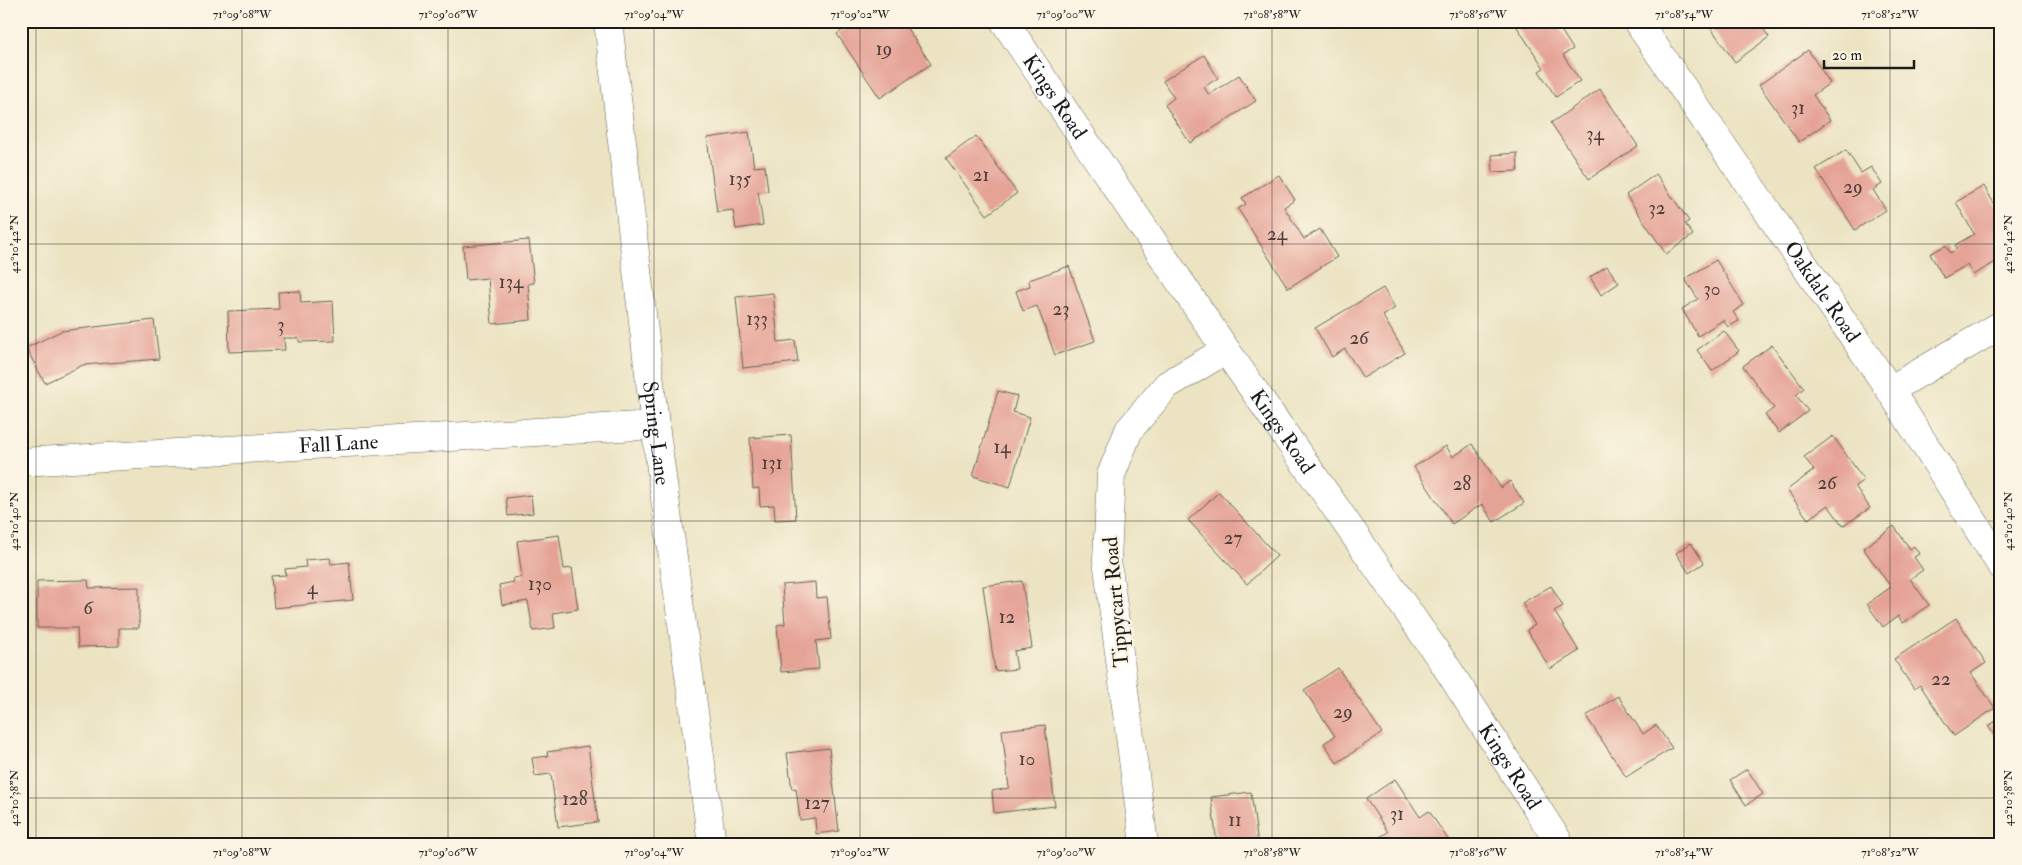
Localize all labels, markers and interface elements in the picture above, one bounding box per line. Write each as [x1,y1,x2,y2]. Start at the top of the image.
text: 71°09'08"W [213,7,272,22]
text: 71°09'06"W [418,7,478,22]
text: 71°09'04"W [624,7,685,22]
text: 71°09'02"W [830,7,890,22]
text: 71°09'00"W [1036,7,1096,22]
text: 71°08'58"W [1243,7,1301,22]
text: 71°08'56"W [1449,7,1508,22]
text: 71°08'54"W [1655,7,1714,22]
text: 71°08'52"W [1861,7,1920,22]
house number: 19 [876,37,892,61]
scale bar [1824,38,1914,70]
text: 20 m [1832,46,1862,65]
street label: Kings Road [1017,49,1094,145]
house number: 31 [1791,96,1805,120]
house number: 34 [1586,122,1604,146]
house number: 21 [973,163,989,187]
house number: 135 [729,167,752,191]
house number: 29 [1843,175,1863,199]
house number: 32 [1649,196,1665,220]
text: 42°10'42"N [7,214,22,273]
text: 42°10'42"N [2001,214,2016,273]
house number: 24 [1267,222,1288,246]
street label: Oakdale Road [1778,236,1867,348]
house number: 134 [499,270,524,294]
house number: 30 [1703,277,1721,301]
house number: 23 [1053,297,1069,321]
house number: 133 [746,307,768,331]
house number: 3 [277,313,285,337]
house number: 26 [1349,326,1370,350]
street label: Spring Lane [636,380,677,487]
street label: Kings Road [1244,384,1322,479]
street label: Fall Lane [298,428,379,459]
house number: 14 [993,435,1011,459]
house number: 131 [762,451,782,475]
house number: 26 [1817,471,1838,495]
house number: 28 [1453,472,1471,496]
text: 42°10'40"N [7,491,22,550]
text: 42°10'40"N [2001,491,2016,550]
house number: 27 [1224,526,1242,550]
street label: Tippycart Road [1097,535,1135,668]
house number: 130 [528,572,552,596]
house number: 4 [307,576,318,600]
house number: 6 [83,596,94,620]
house number: 12 [999,605,1015,629]
house number: 22 [1931,667,1951,691]
house number: 29 [1333,700,1353,724]
street label: Kings Road [1473,718,1548,815]
house number: 10 [1019,747,1035,771]
text: 42°10'38"N [7,770,22,826]
text: 42°10'38"N [2001,770,2016,826]
house number: 128 [562,787,588,811]
house number: 127 [804,791,830,815]
house number: 31 [1390,802,1404,826]
house number: 11 [1228,808,1242,832]
text: 71°09'08"W [213,845,272,860]
text: 71°09'06"W [418,845,478,860]
text: 71°09'04"W [624,845,685,860]
text: 71°09'02"W [830,845,890,860]
text: 71°09'00"W [1036,845,1096,860]
text: 71°08'58"W [1243,845,1301,860]
text: 71°08'56"W [1449,845,1508,860]
text: 71°08'54"W [1655,845,1714,860]
text: 71°08'52"W [1861,845,1920,860]

